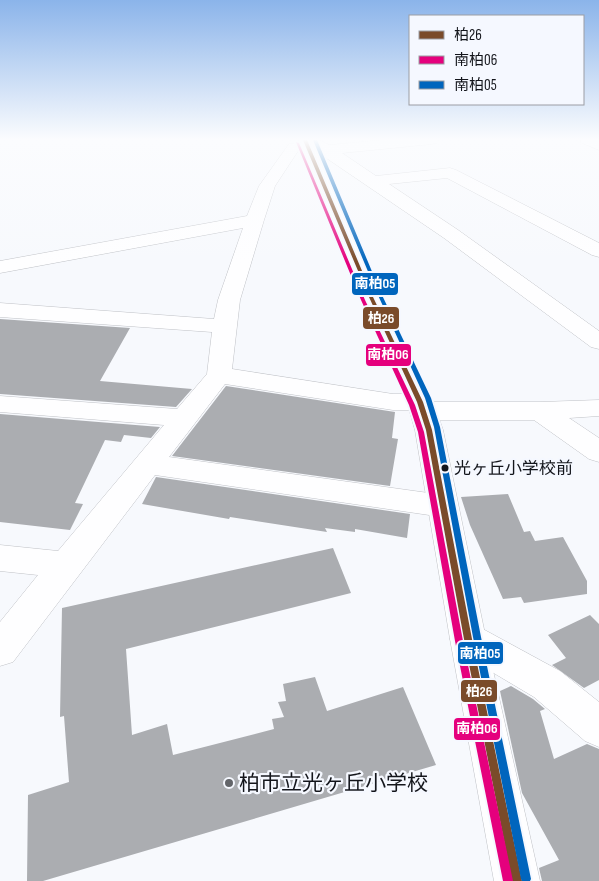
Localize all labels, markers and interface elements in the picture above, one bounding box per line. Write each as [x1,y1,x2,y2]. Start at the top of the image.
legend [409,15,584,105]
text: 柏26 [454,26,482,45]
text: 南柏06 [454,51,497,70]
text: 南柏05 [454,76,497,95]
line badge: 南柏05 [351,272,399,296]
text: 南柏05 [355,275,395,292]
line badge: 柏26 [362,306,400,330]
text: 柏26 [368,310,395,327]
line badge: 南柏06 [365,343,412,367]
text: 南柏06 [367,346,409,363]
place label: 光ヶ丘小学校前 [454,459,573,479]
marker: 光ヶ丘小学校前 [440,463,450,473]
line badge: 南柏05 [457,641,504,665]
text: 南柏05 [460,645,500,662]
line badge: 柏26 [460,679,498,703]
text: 柏26 [466,683,493,700]
line badge: 南柏06 [453,717,501,741]
text: 南柏06 [456,720,498,737]
place label: 柏市立光ヶ丘小学校 [239,771,428,796]
marker: 柏市立光ヶ丘小学校 [223,777,235,789]

